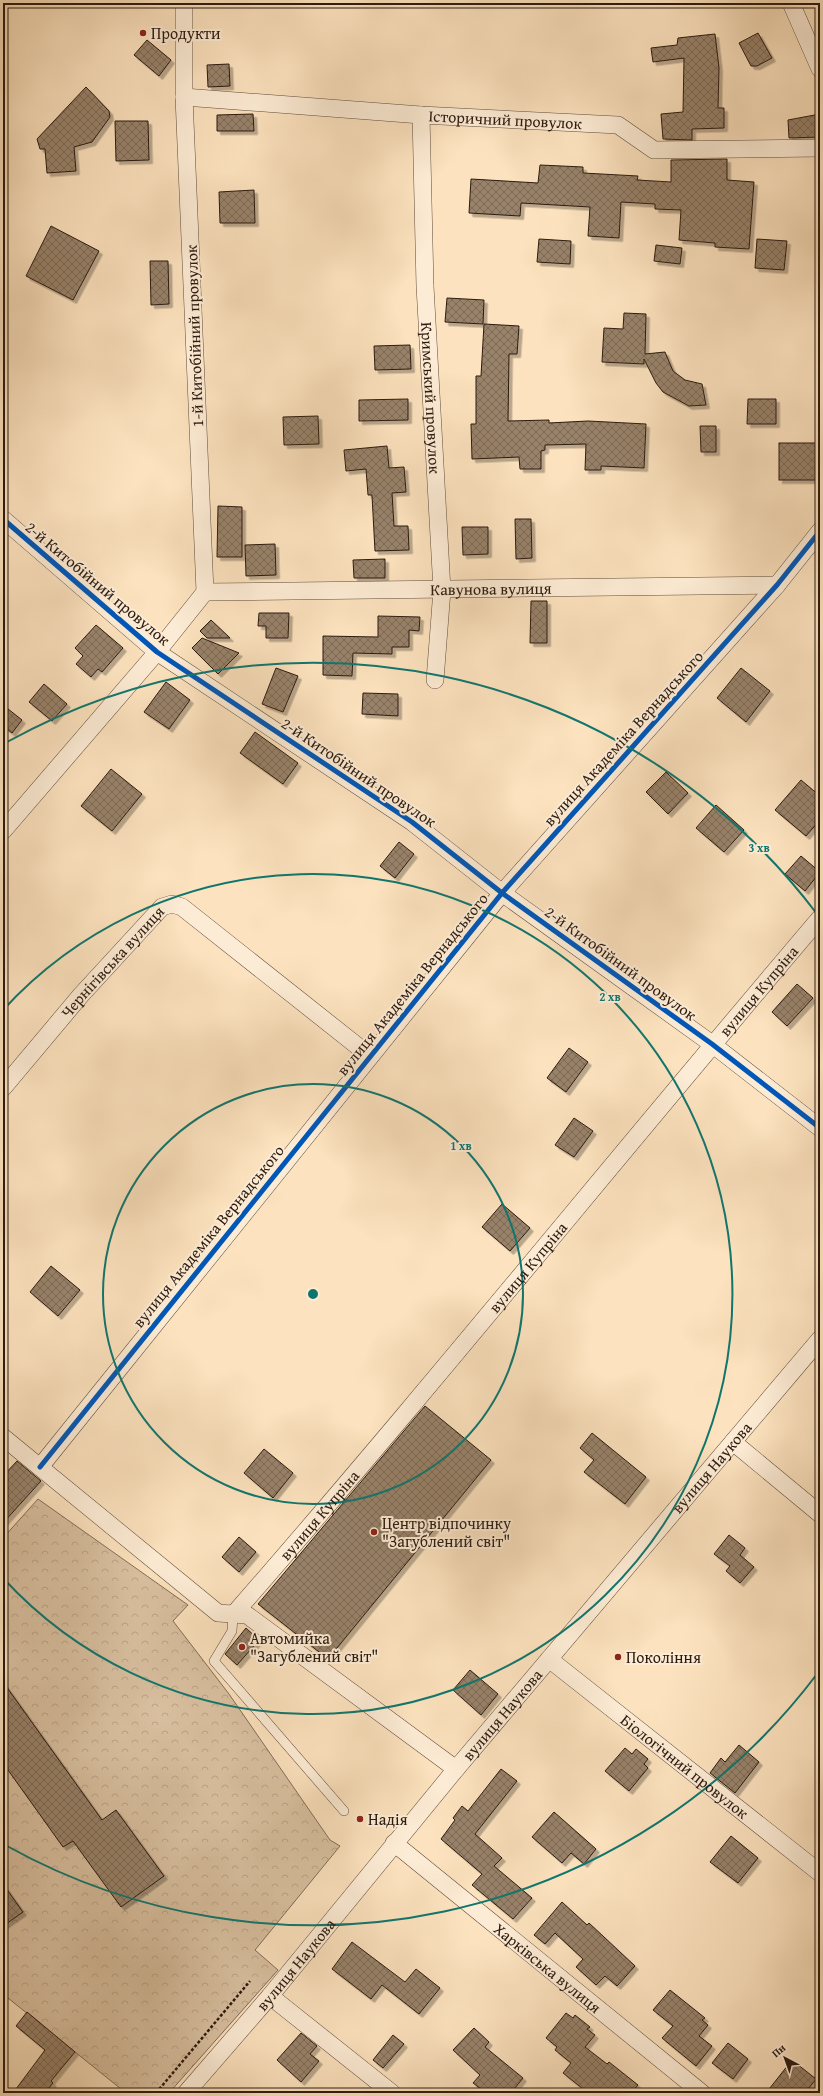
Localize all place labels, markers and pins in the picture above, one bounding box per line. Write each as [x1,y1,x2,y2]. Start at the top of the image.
place label: Продукти [151,21,221,45]
marker: Продукти [138,28,148,38]
centre of rings [306,1287,320,1301]
place label: Центр відпочинку "Загублений світ" [382,1511,511,1553]
marker: Центр відпочинку "Загублений світ" [369,1527,379,1537]
place label: Автомийка "Загублений світ" [250,1626,378,1668]
marker: Автомийка "Загублений світ" [237,1642,247,1652]
place label: Покоління [626,1645,701,1669]
marker: Покоління [613,1652,623,1662]
place label: Надія [368,1807,408,1831]
marker: Надія [355,1814,365,1824]

